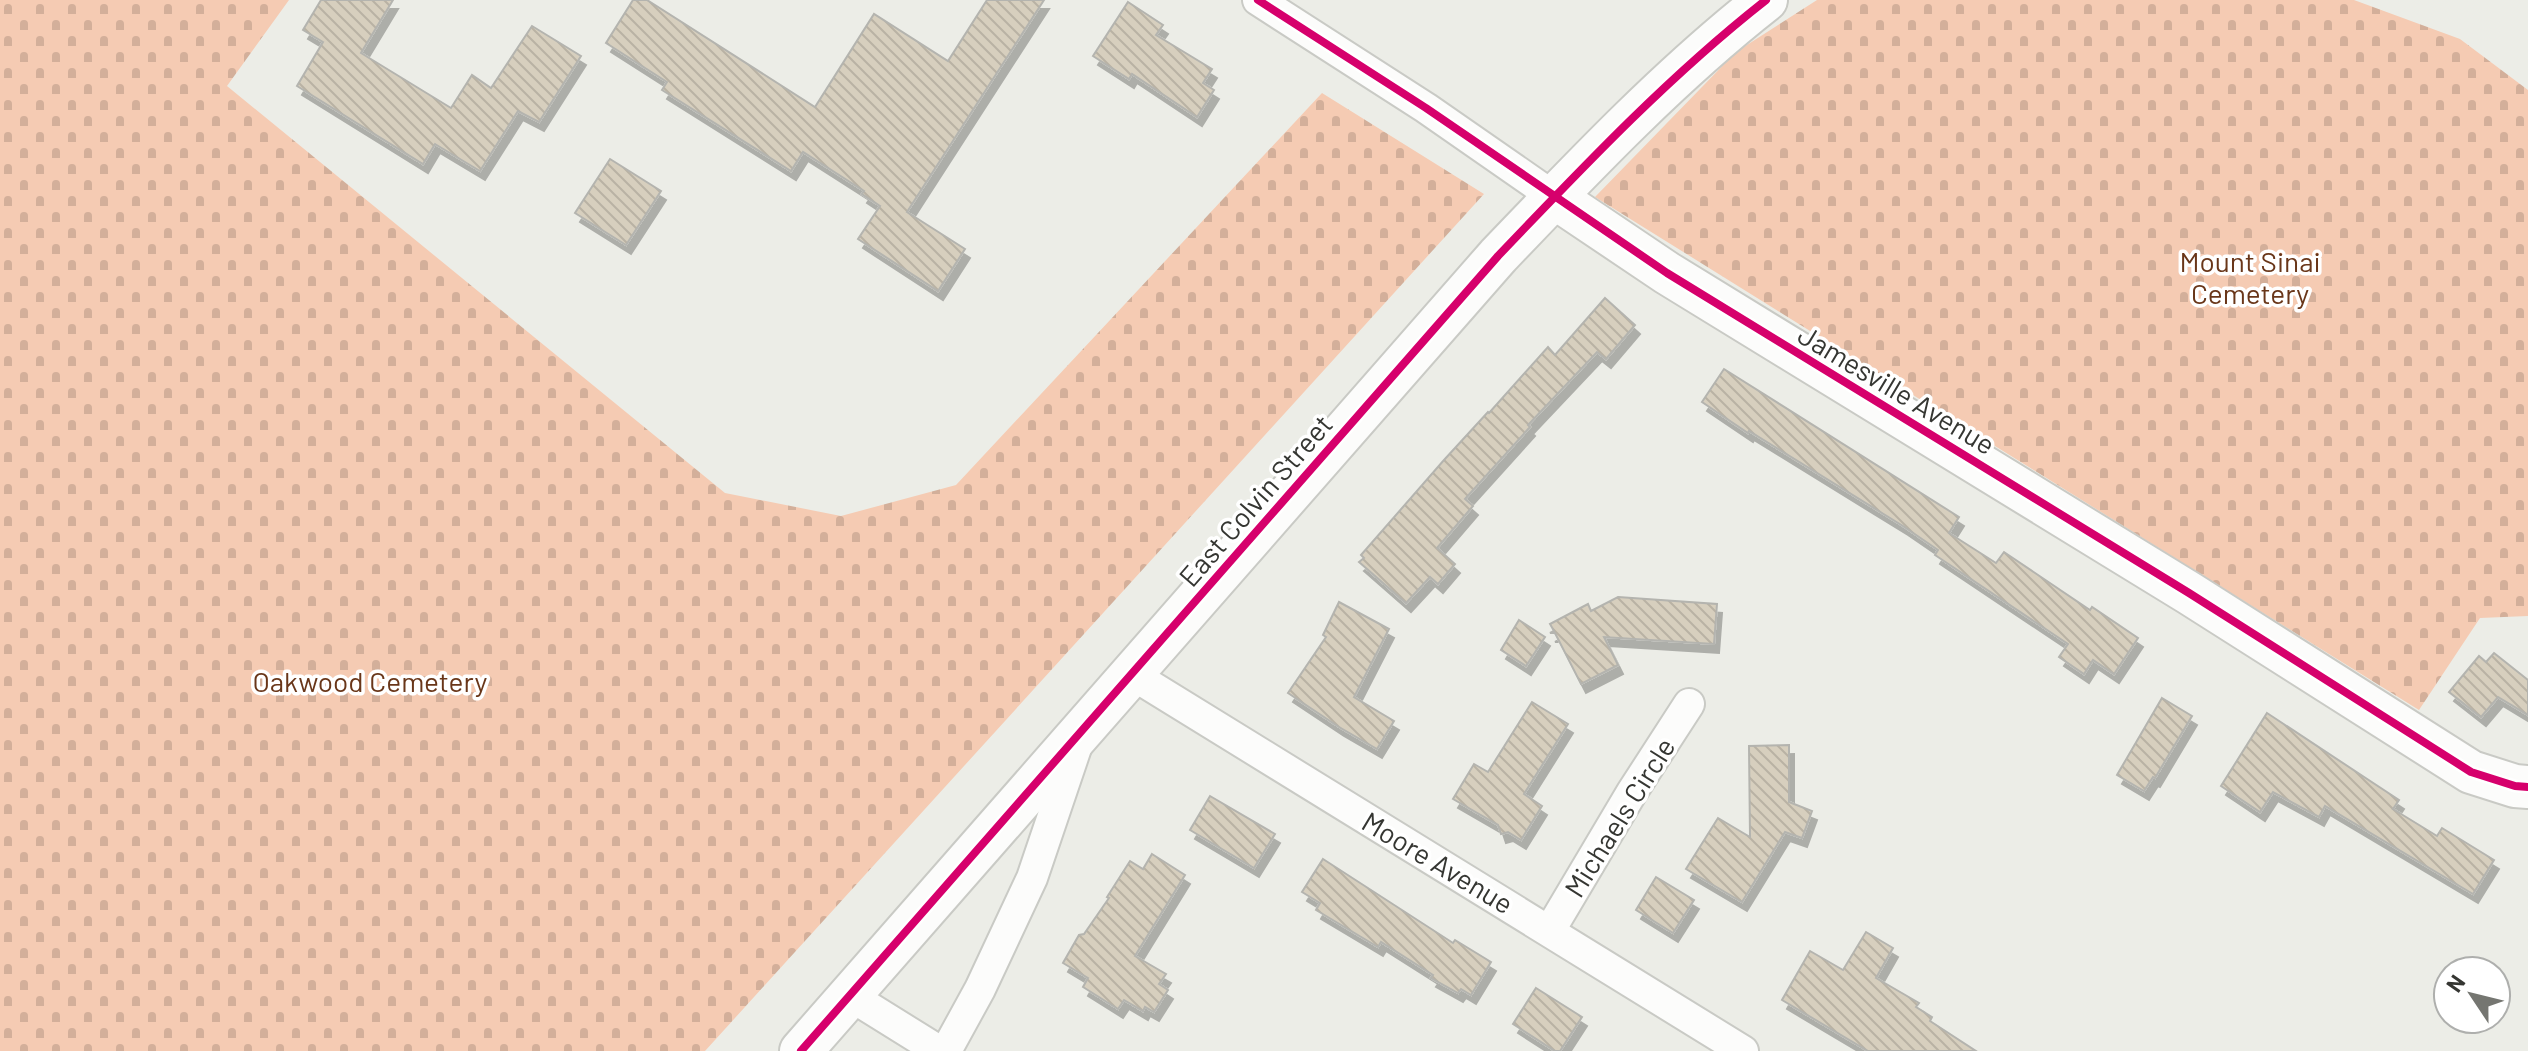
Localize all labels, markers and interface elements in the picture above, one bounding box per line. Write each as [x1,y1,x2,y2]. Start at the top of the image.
park label: Mount Sinai Cemetery [2179,244,2321,310]
street label: Jamesville Avenue [1792,317,2002,461]
street label: East Colvin Street [1171,407,1339,593]
park label: Oakwood Cemetery [253,664,488,698]
street label: Michaels Circle [1556,731,1682,903]
street label: Moore Avenue [1356,804,1520,920]
north arrow [2432,955,2512,1035]
text: N [2440,970,2470,996]

